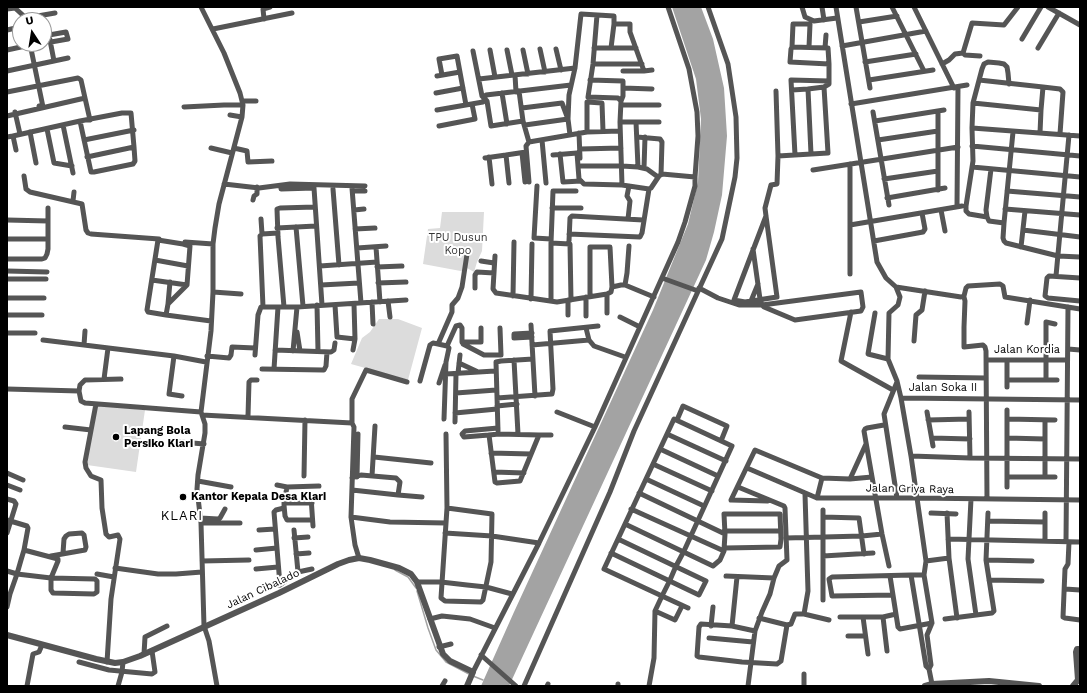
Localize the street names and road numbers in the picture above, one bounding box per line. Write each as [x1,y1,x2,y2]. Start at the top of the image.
street label: Jalan Kordia [994,343,1060,357]
street label: Jalan Soka II [909,381,977,395]
street label: Jalan Griya Raya [866,482,954,496]
street label: Jalan Cibalado [224,566,302,612]

